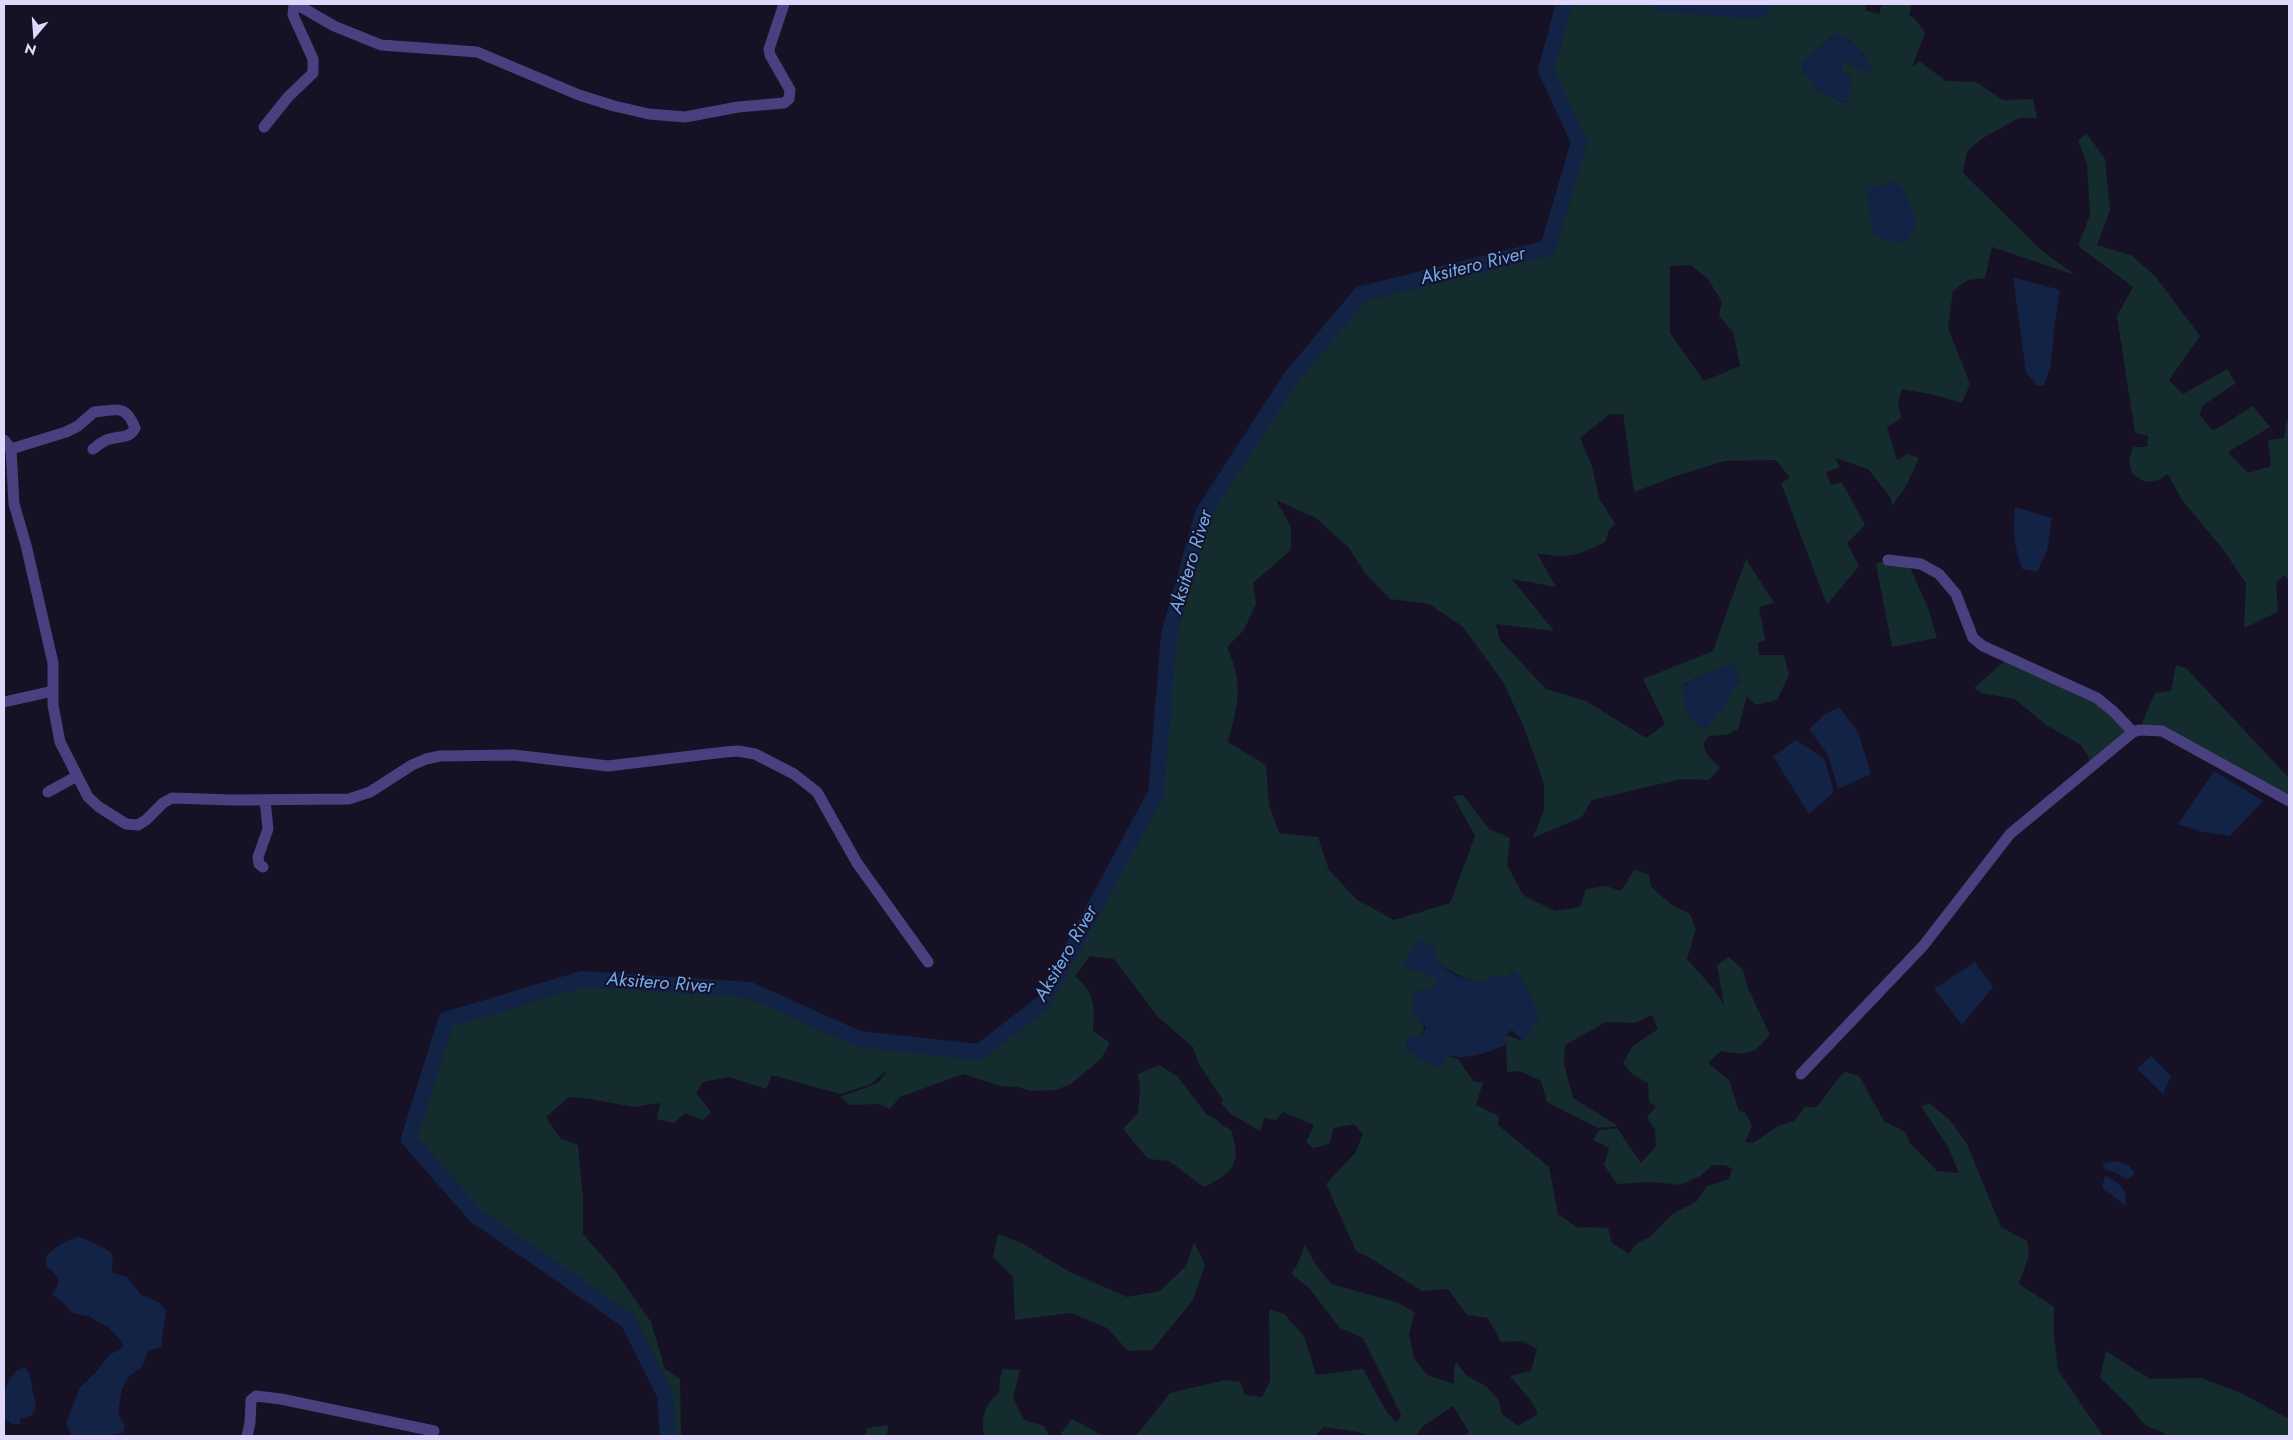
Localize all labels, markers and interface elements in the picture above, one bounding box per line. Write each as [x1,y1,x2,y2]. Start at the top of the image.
north arrow [10,10,60,60]
text: N [22,38,39,60]
water label: Aksitero River [1418,243,1528,291]
water label: Aksitero River [1165,508,1219,616]
water label: Aksitero River [1030,902,1104,1006]
water label: Aksitero River [606,969,714,999]

